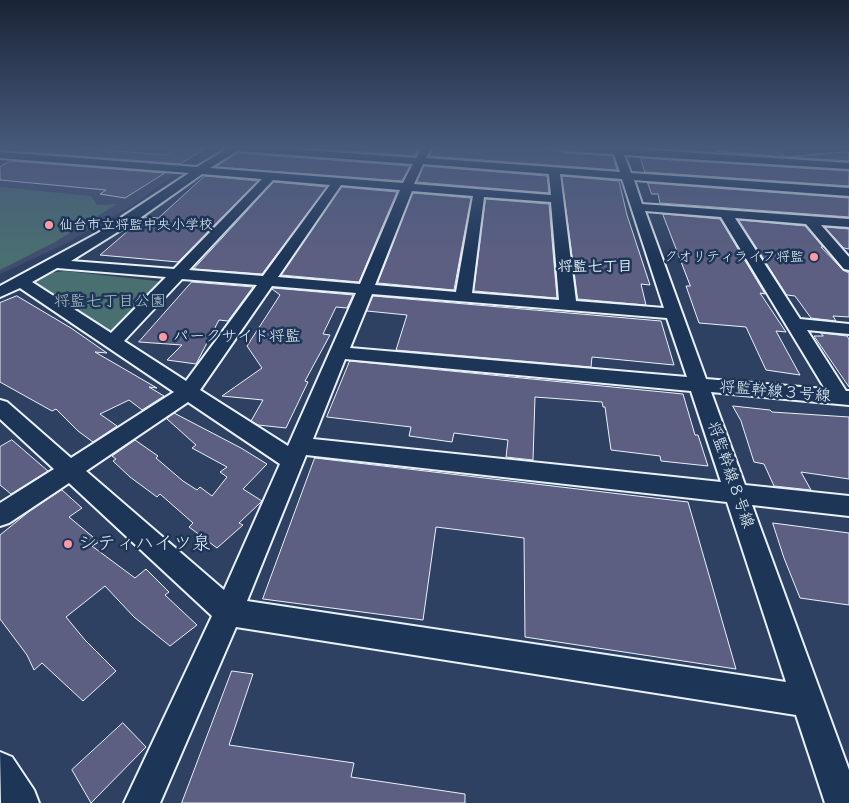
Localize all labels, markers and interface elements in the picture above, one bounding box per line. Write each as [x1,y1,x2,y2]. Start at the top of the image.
place label: 仙台市立将監中央小学校 [59,217,213,233]
marker: 仙台市立将監中央小学校 [43,219,55,231]
place label: クオリティライフ将監 [664,249,804,265]
marker: クオリティライフ将監 [808,251,820,263]
district label: 将監七丁目 [558,258,632,276]
park label: 将監七丁目公園 [54,292,166,312]
place label: パークサイド将監 [173,327,301,347]
marker: パークサイド将監 [157,331,169,343]
street label: 将監幹線３号線 [718,378,832,406]
street label: 将監幹線８号線 [703,419,757,531]
place label: シティハイツ泉 [78,533,211,555]
marker: シティハイツ泉 [62,538,74,550]

